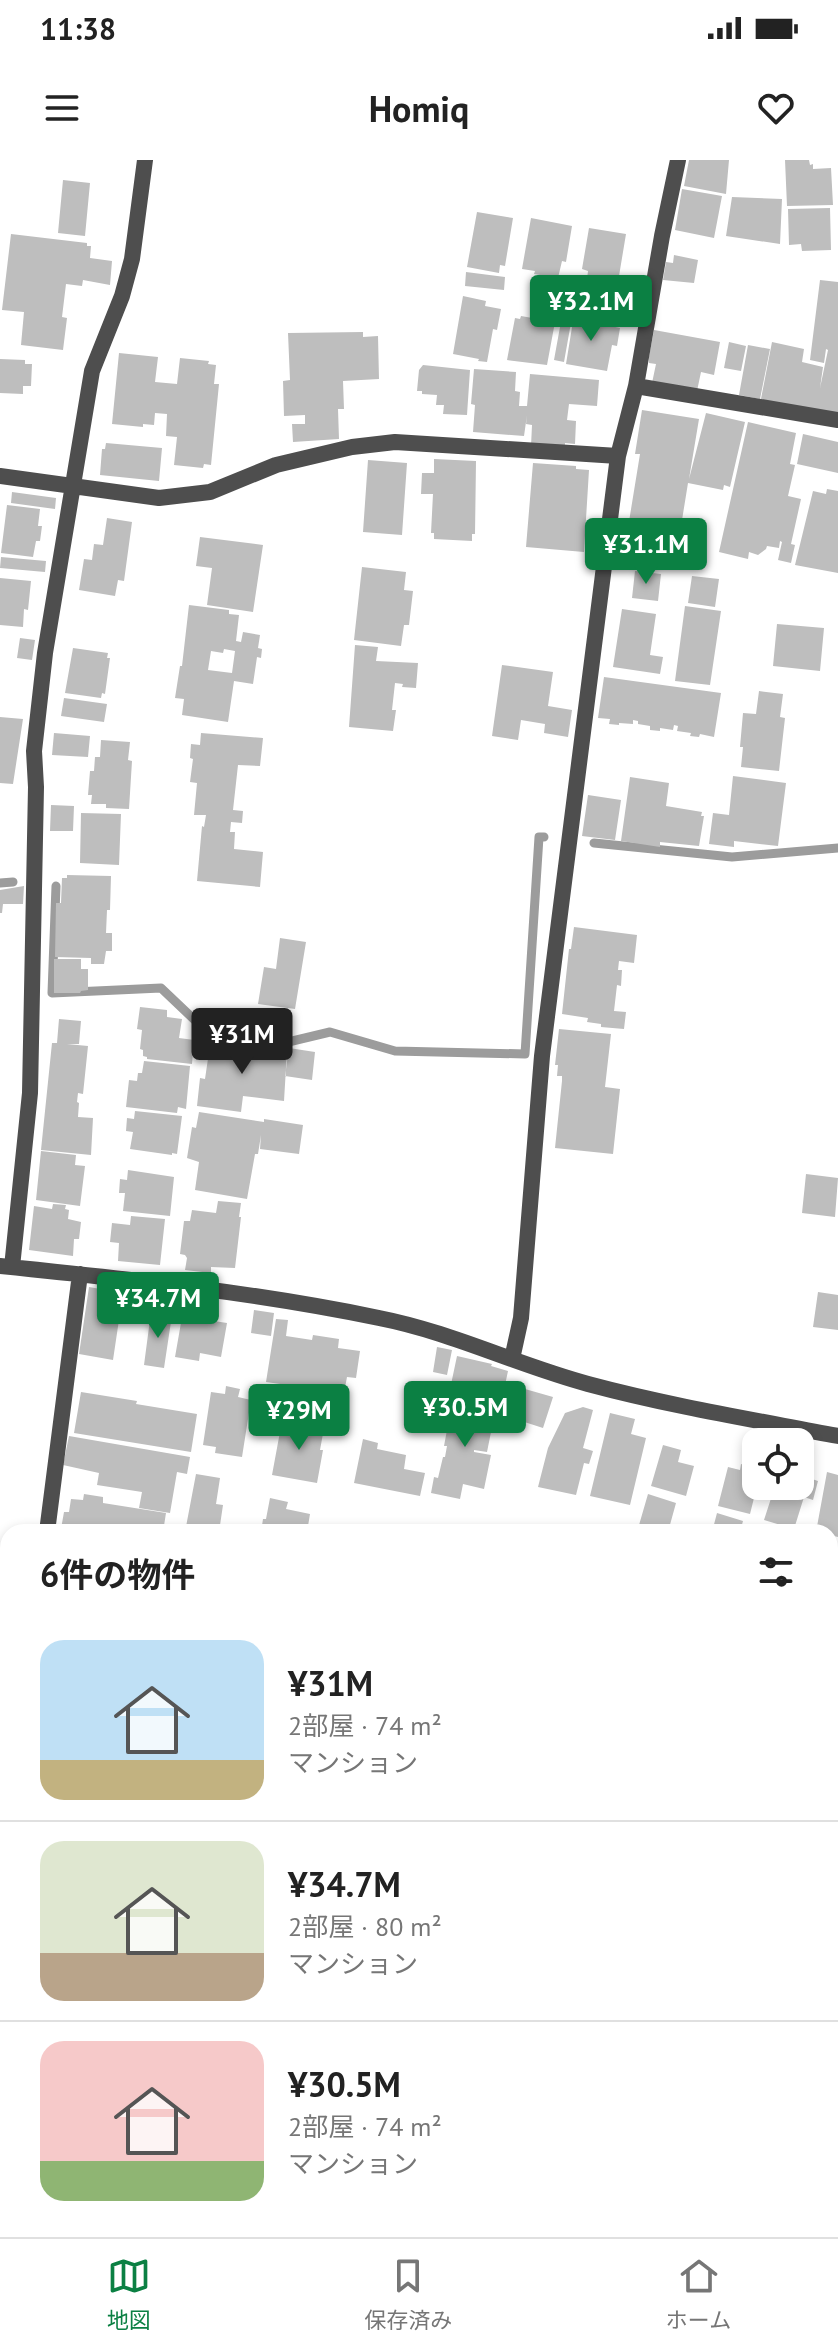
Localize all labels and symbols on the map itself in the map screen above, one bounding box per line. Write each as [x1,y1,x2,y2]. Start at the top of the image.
pin: ¥32.1M [526,275,656,343]
pin: ¥31.1M [581,518,711,586]
pin: ¥31M [195,1008,289,1076]
pin: ¥34.7M [93,1272,223,1340]
pin: ¥30.5M [400,1381,530,1449]
pin: ¥29M [252,1384,346,1452]

